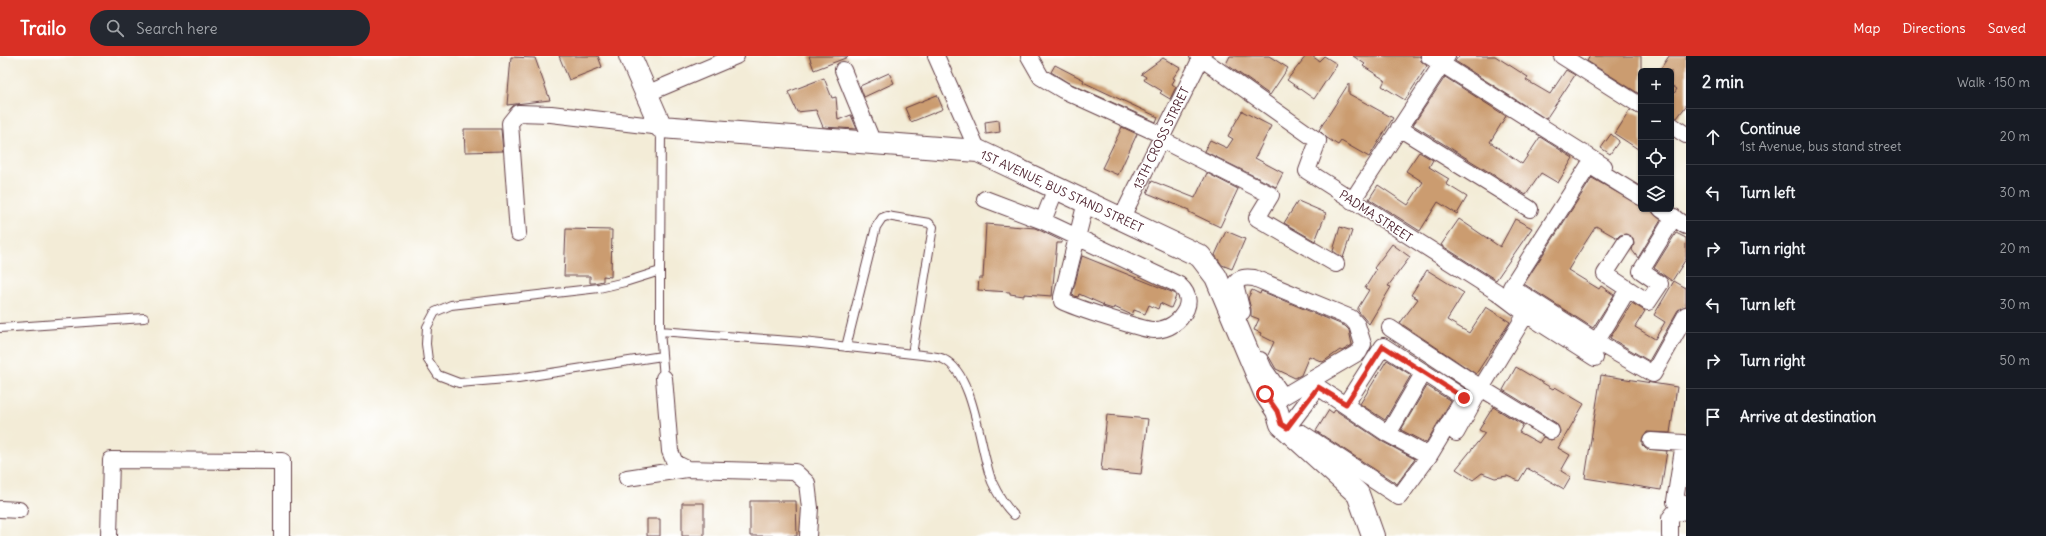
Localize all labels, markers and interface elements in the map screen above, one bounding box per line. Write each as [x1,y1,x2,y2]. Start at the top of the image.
search box [90,10,370,46]
text: Trailo [20,16,66,40]
icon: search [104,17,126,39]
text: Search here [136,19,218,38]
text: Map [1853,19,1880,37]
text: Directions [1902,19,1966,37]
text: Saved [1988,19,2026,37]
map controls [1638,68,1674,212]
button: + [1638,68,1674,104]
text: 2 min [1702,71,1744,93]
text: Walk · 150 m [1957,74,2030,91]
street label: 13TH CROSS STRRET [1130,84,1192,192]
button: − [1638,104,1674,140]
text: Continue [1740,119,1801,138]
icon: ahead [1702,126,1724,148]
text: 20 m [2000,128,2030,145]
text: 1st Avenue, bus stand street [1740,138,1901,155]
button: locate [1638,140,1674,176]
street label: 1ST AVENUE, BUS STAND STREET [978,147,1146,235]
button: layers [1638,176,1674,212]
icon: left [1702,182,1724,204]
text: Turn left [1740,183,1795,202]
text: 30 m [2000,184,2030,201]
street label: PADMA STREET [1337,187,1415,245]
icon: right [1702,238,1724,260]
text: Turn right [1740,239,1805,258]
text: 20 m [2000,240,2030,257]
icon: left [1702,294,1724,316]
text: Turn left [1740,295,1795,314]
text: 30 m [2000,296,2030,313]
icon: right [1702,350,1724,372]
text: Turn right [1740,351,1805,370]
text: 50 m [1999,352,2030,369]
route start [1256,385,1274,403]
route end [1455,389,1473,407]
icon: arrive [1702,406,1724,428]
text: Arrive at destination [1740,407,1876,426]

